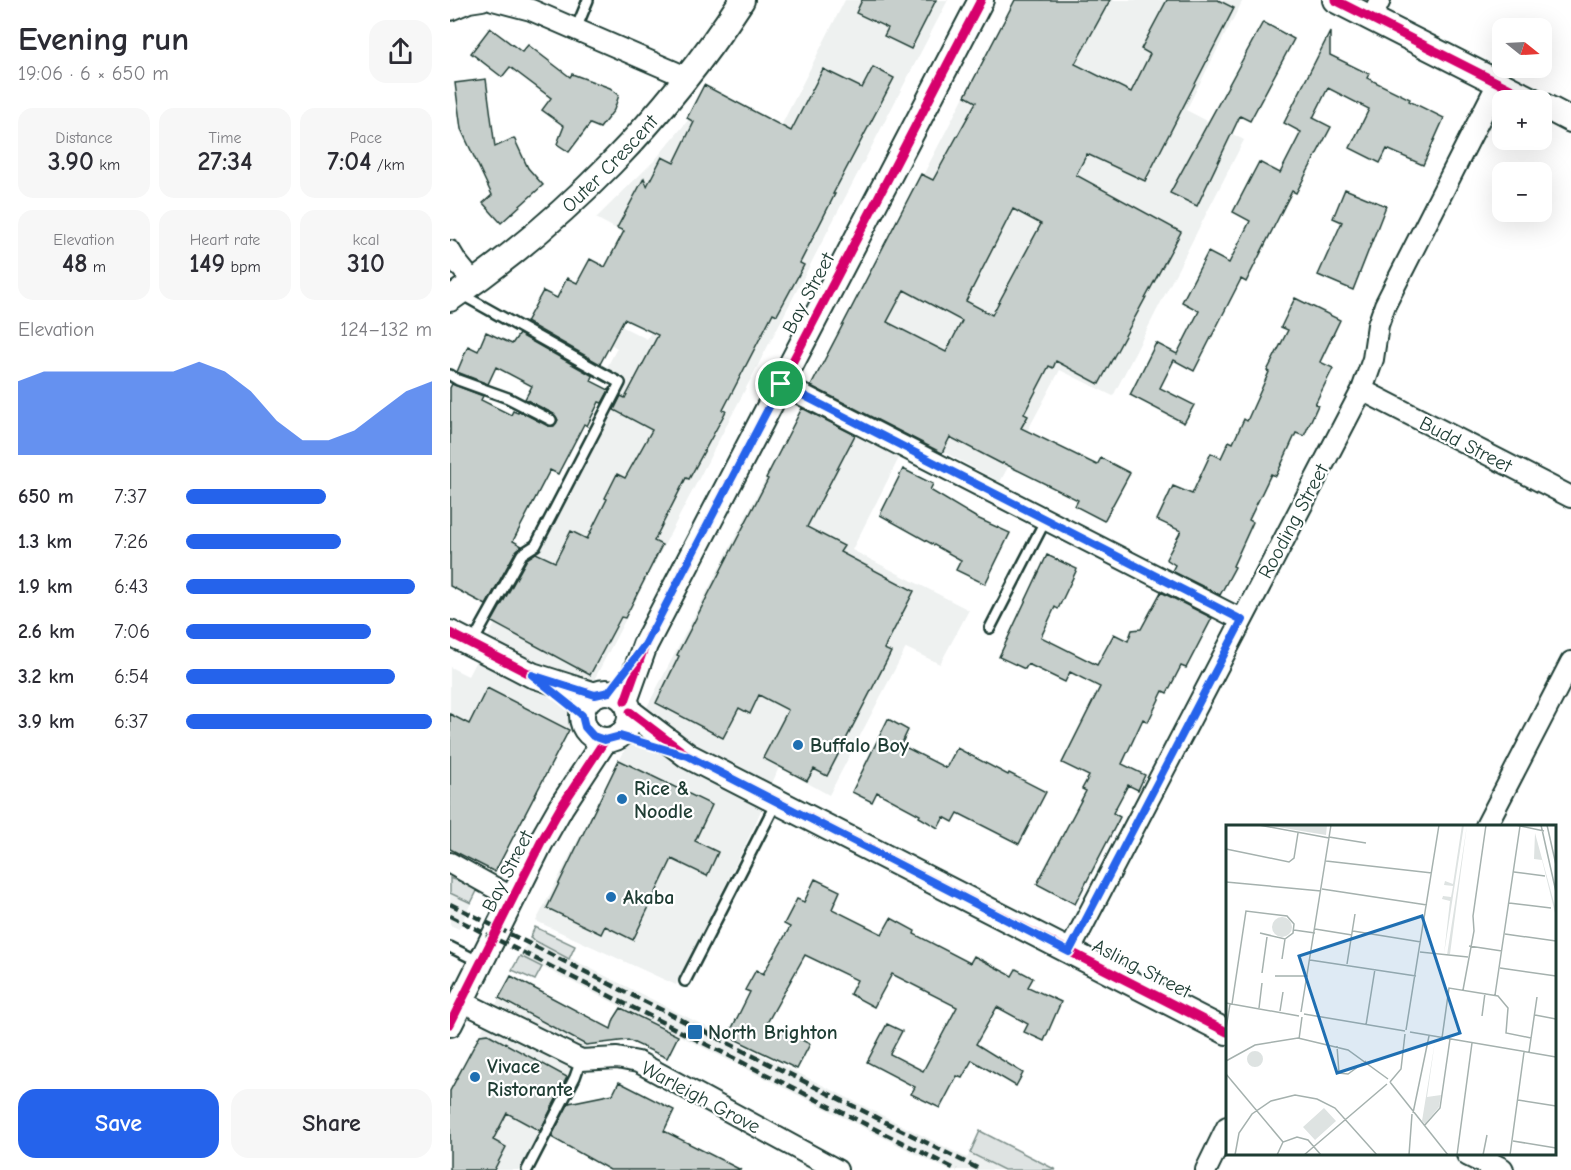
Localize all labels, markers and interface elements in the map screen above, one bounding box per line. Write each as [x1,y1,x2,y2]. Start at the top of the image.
north arrow [1492,18,1552,78]
map controls [1492,18,1552,222]
text: Evening run [18,20,189,58]
button: share [369,20,432,83]
text: 19:06 · 6 × 650 m [18,62,169,85]
button: + [1492,90,1552,150]
street label: Outer Crescent [557,109,664,217]
text: Distance [55,129,113,147]
text: Time [208,129,242,147]
text: Pace [350,129,382,147]
text: 3.90 [48,147,94,177]
text: 27:34 [198,147,252,177]
text: 7:04 [327,147,371,177]
text: km [94,156,120,174]
text: /km [371,156,405,174]
button: − [1492,162,1552,222]
text: Elevation [53,231,115,249]
text: Heart rate [190,231,260,249]
text: kcal [353,231,379,249]
street label: Bay Street [778,248,840,338]
text: 48 [62,249,87,279]
text: 149 [189,249,225,279]
text: 310 [347,249,385,279]
text: m [87,258,106,276]
text: bpm [225,258,261,276]
text: Elevation [18,318,95,341]
text: 124–132 m [340,318,432,341]
pin [755,358,806,409]
icon: arrive [764,367,797,400]
street label: Budd Street [1416,411,1517,478]
street label: Rooding Street [1254,459,1334,582]
text: 650 m [18,485,74,508]
text: 7:37 [114,485,147,508]
text: 1.3 km [18,530,72,553]
text: 7:26 [114,530,148,553]
text: 1.9 km [18,575,73,598]
text: 6:43 [114,575,148,598]
text: 2.6 km [18,620,75,643]
text: 7:06 [114,620,150,643]
text: 3.2 km [18,665,74,688]
text: 6:54 [114,665,149,688]
text: 3.9 km [18,710,75,733]
text: 6:37 [114,710,148,733]
place label: Buffalo Boy [810,734,910,757]
marker: Buffalo Boy [791,738,805,752]
place label: Rice & Noodle [634,777,693,823]
marker: Rice & Noodle [615,792,629,806]
street label: Bay Street [477,825,538,916]
inset map [1226,825,1556,1155]
place label: Akaba [623,886,674,909]
marker: Akaba [604,890,618,904]
street label: Asling Street [1089,934,1196,1004]
place label: North Brighton [708,1021,838,1044]
marker: North Brighton [686,1023,704,1041]
place label: Vivace Ristorante [487,1055,573,1101]
street label: Warleigh Grove [637,1056,764,1138]
marker: Vivace Ristorante [468,1070,482,1084]
button: Save [18,1089,219,1158]
button: Share [231,1089,432,1158]

